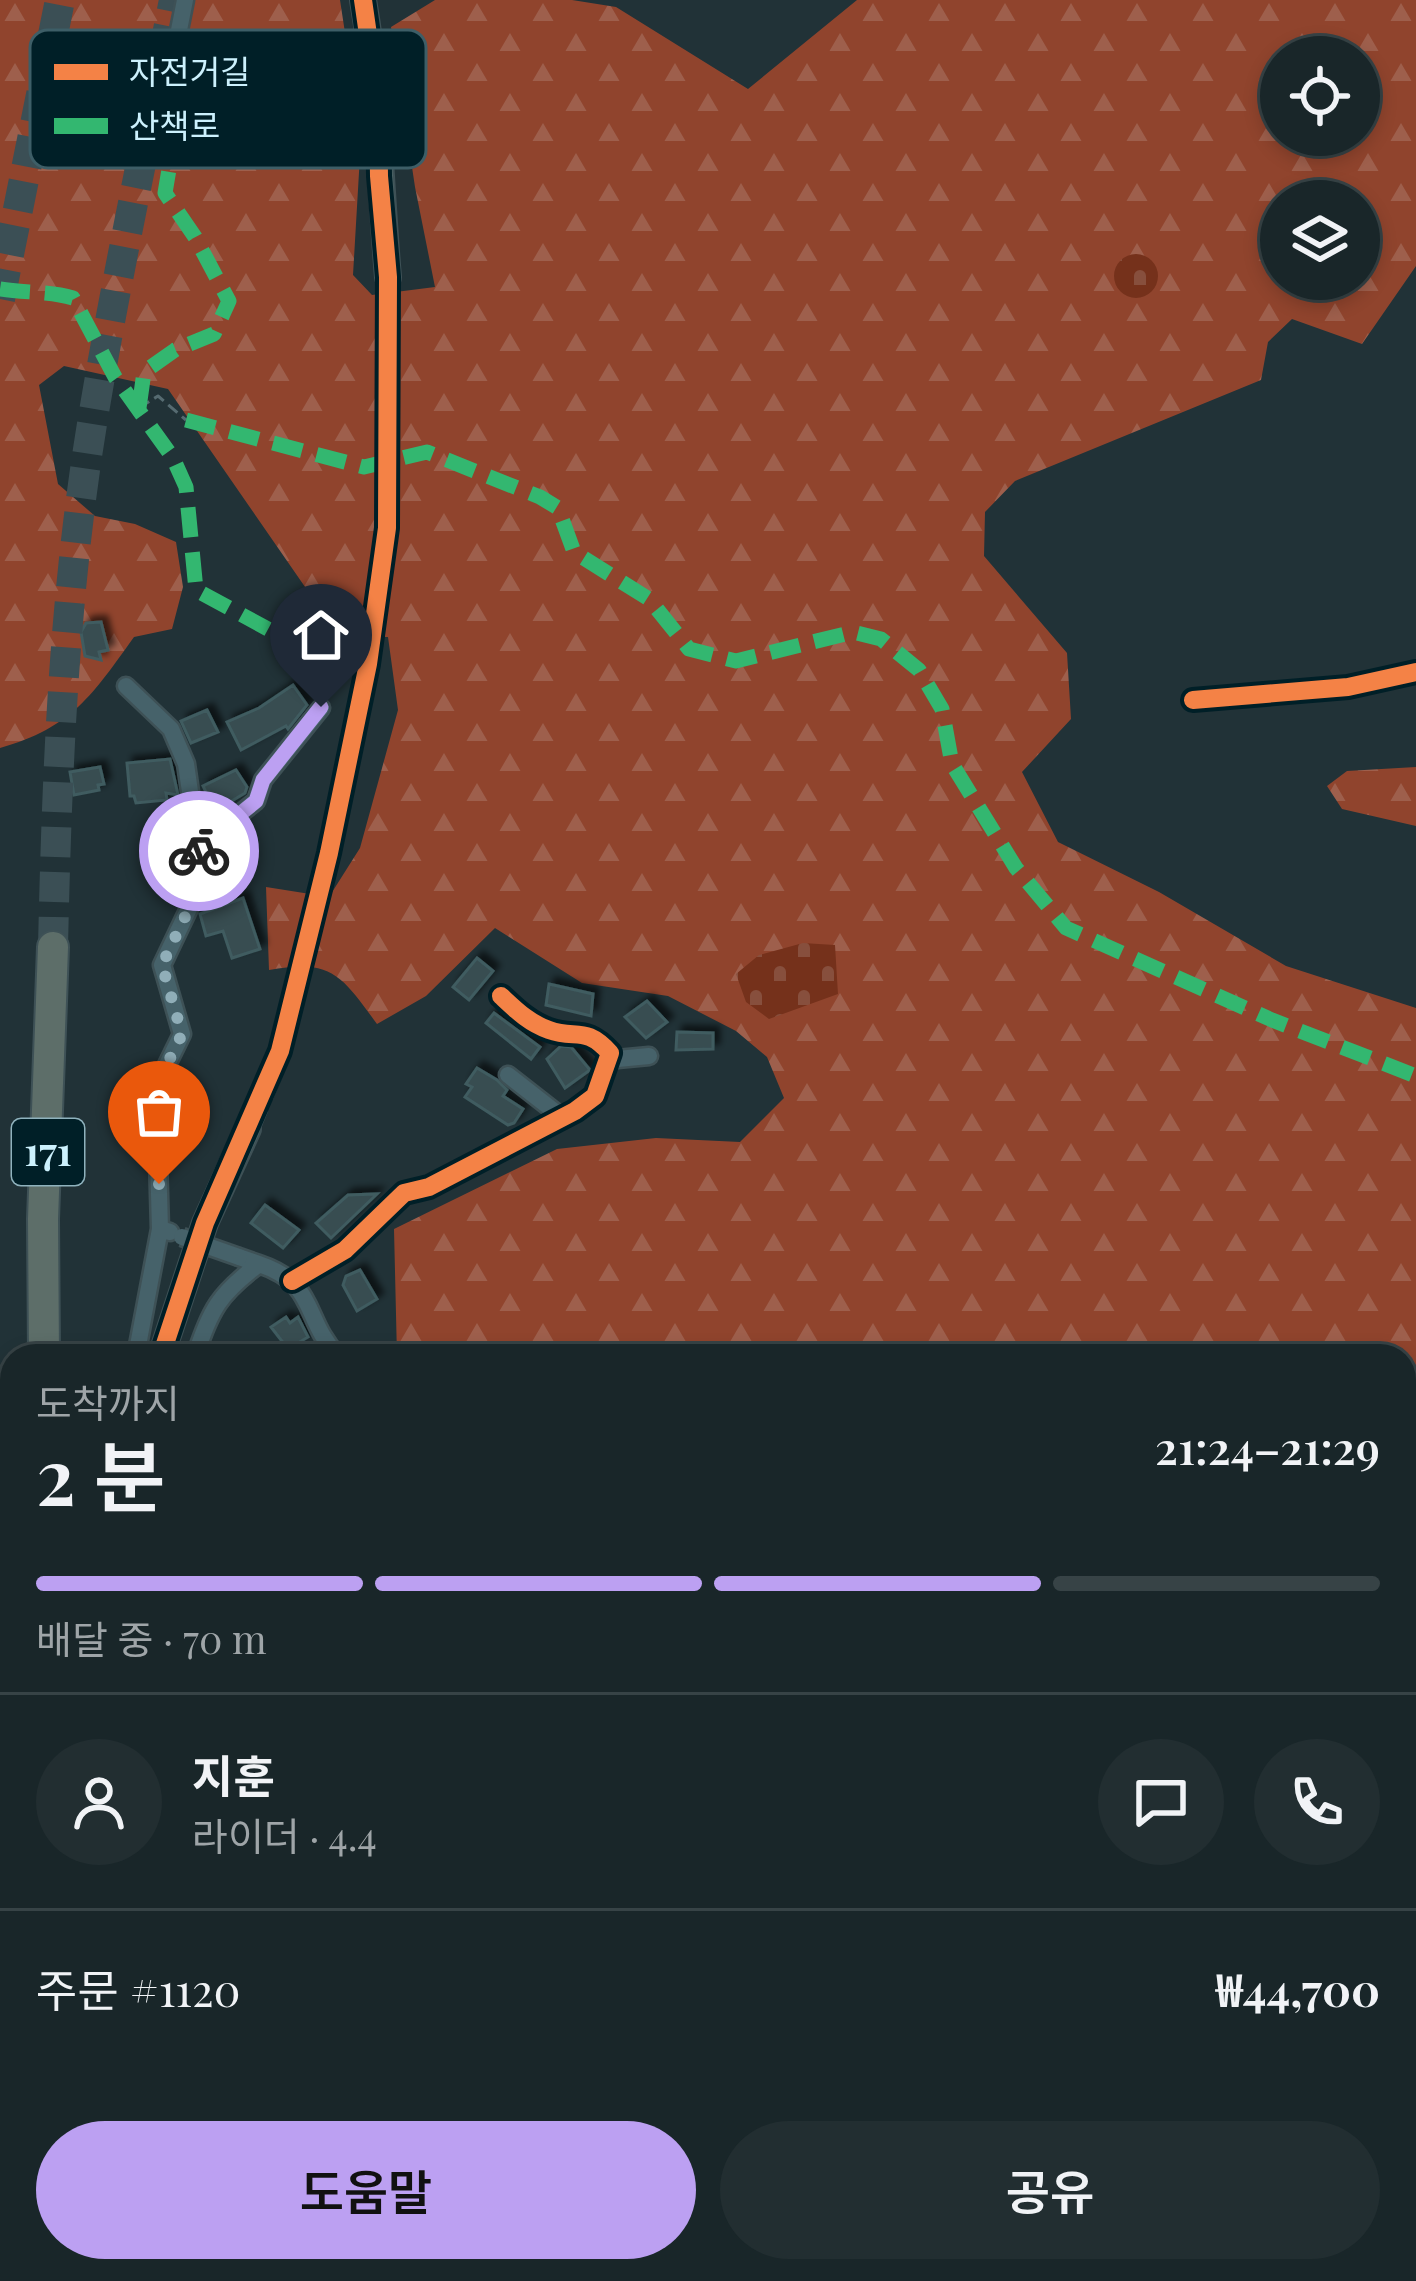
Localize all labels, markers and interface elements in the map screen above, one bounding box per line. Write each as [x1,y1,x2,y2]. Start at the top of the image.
legend [30,30,426,168]
map controls [1260,36,1380,300]
button: locate [1260,36,1380,156]
text: 자전거길 [129,48,250,92]
text: 산책로 [129,102,220,146]
button: layers [1260,180,1380,300]
pin [270,584,372,707]
icon: home [288,602,354,668]
courier [139,791,259,911]
icon: bike [166,818,232,884]
pin [108,1061,210,1184]
icon: bag [126,1079,192,1145]
road number: 171 [12,1119,84,1185]
text: 도착까지 [36,1376,180,1428]
text: 21:24–21:29 [1155,1416,1380,1476]
text: 2 분 [36,1422,166,1526]
text: 배달 중 · 70 m [36,1612,267,1664]
button: person [36,1739,162,1865]
button: chat [1098,1739,1224,1865]
button: phone [1254,1739,1380,1865]
text: 지훈 [192,1744,275,1804]
text: 라이더 · 4.4 [192,1809,377,1861]
text: 주문 #1120 [36,1958,241,2018]
text: ₩44,700 [1216,1958,1380,2018]
button: 도움말 [36,2121,696,2259]
button: 공유 [720,2121,1380,2259]

